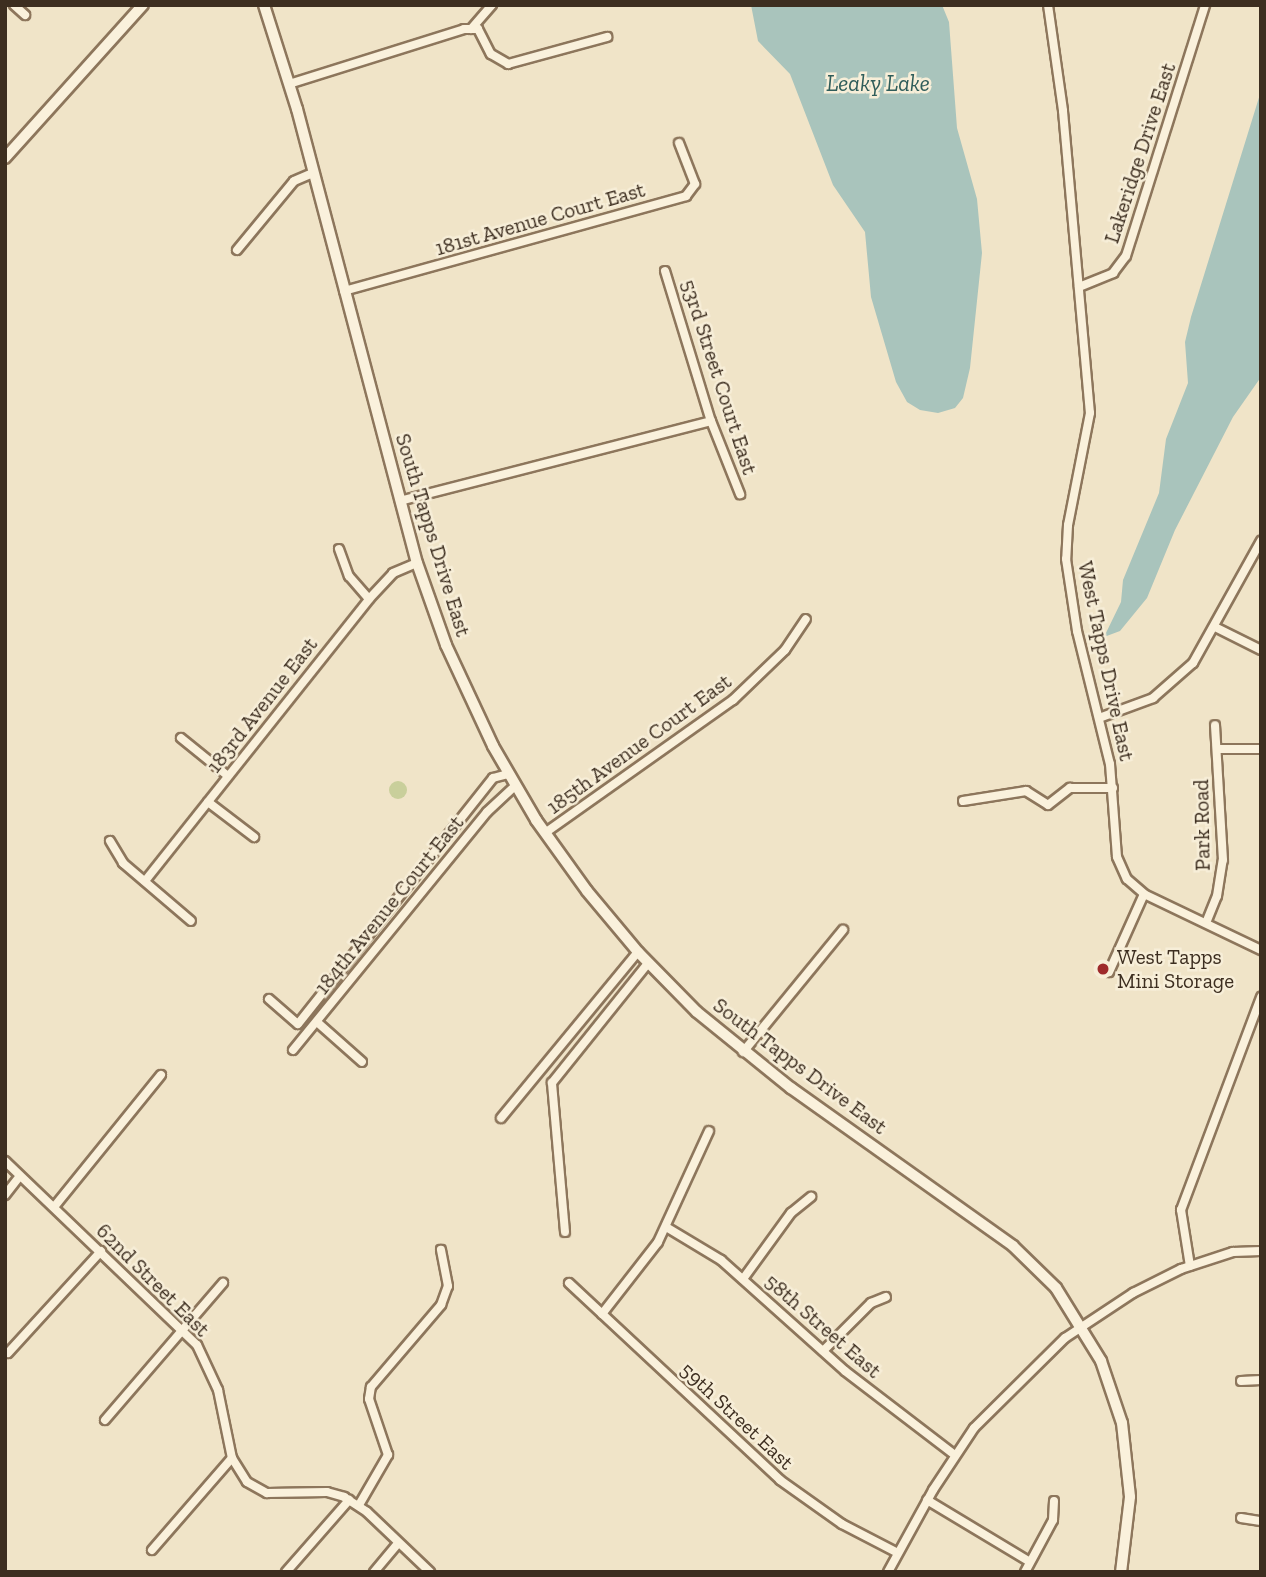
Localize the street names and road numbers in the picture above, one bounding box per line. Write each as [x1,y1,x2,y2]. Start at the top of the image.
street label: Lakeridge Drive East [1099,60,1181,246]
street label: 181st Avenue Court East [432,177,648,261]
street label: 53rd Street Court East [676,276,762,478]
street label: South Tapps Drive East [390,430,476,640]
street label: West Tapps Drive East [1073,559,1139,763]
street label: 183rd Avenue East [201,632,323,778]
street label: 185th Avenue Court East [541,668,737,820]
street label: Park Road [1189,779,1215,871]
street label: 184th Avenue Court East [309,810,469,1000]
street label: South Tapps Drive East [708,992,892,1140]
street label: 62nd Street East [91,1218,215,1342]
street label: 58th Street East [760,1269,886,1383]
street label: 59th Street East [675,1357,799,1475]

